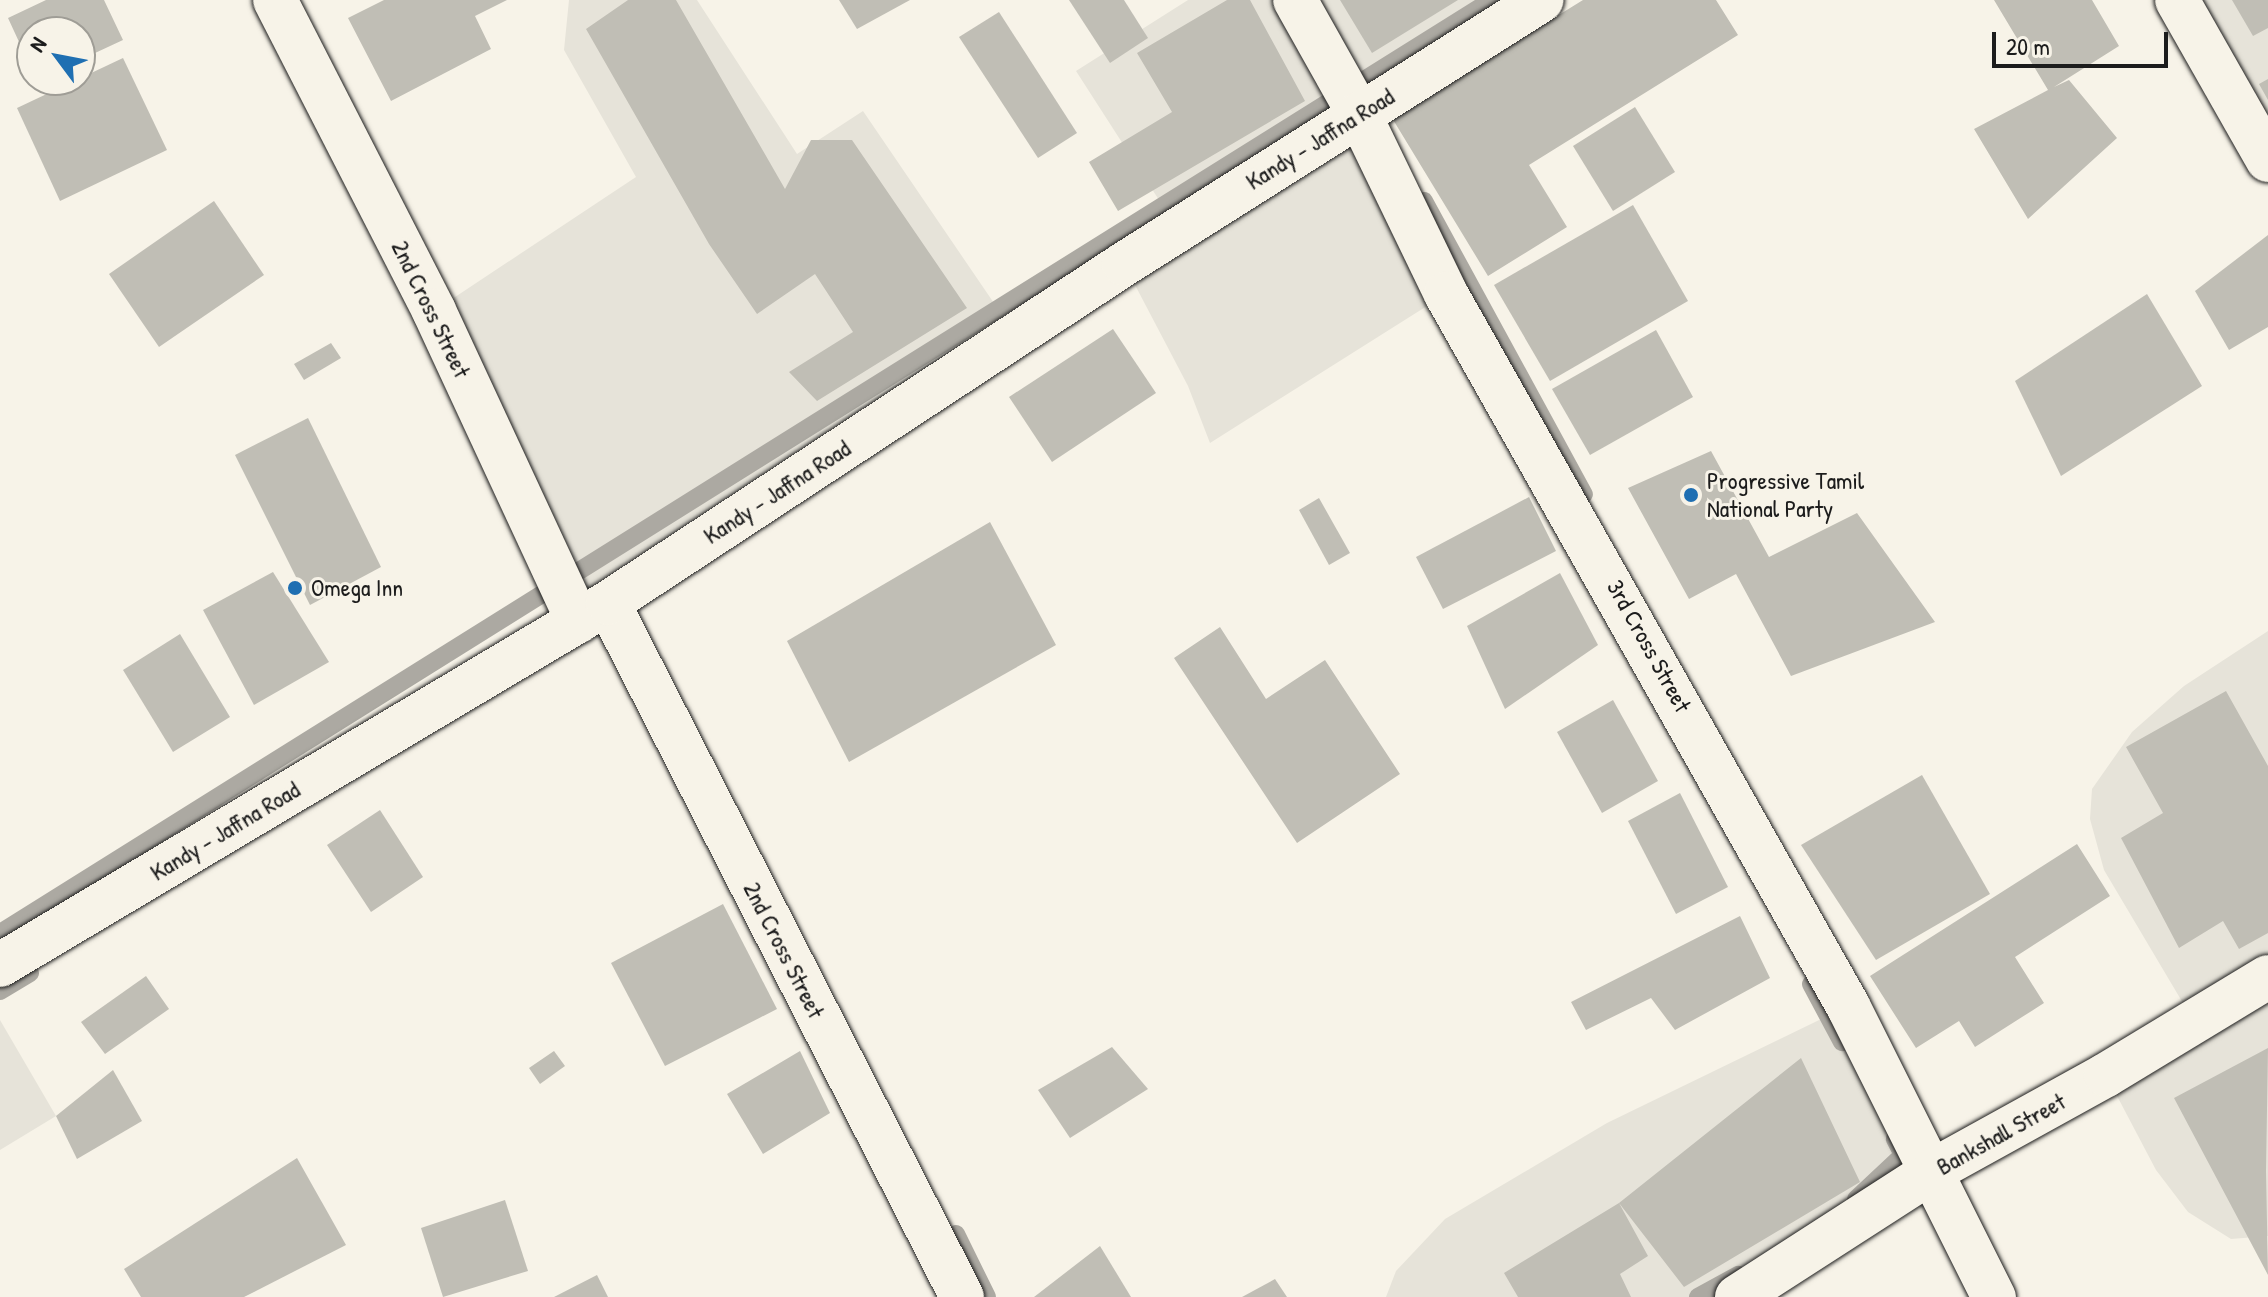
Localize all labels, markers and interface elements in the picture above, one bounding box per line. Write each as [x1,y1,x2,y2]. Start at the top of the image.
north arrow [16,16,96,96]
scale bar [1996,16,2172,66]
text: 20 m [2006,30,2050,62]
text: N [22,31,53,57]
street label: Kandy - Jaffna Road [1241,82,1399,196]
street label: 2nd Cross Street [385,236,477,382]
street label: Kandy - Jaffna Road [698,434,856,550]
place label: Progressive Tamil National Party [1707,467,1864,523]
marker: Progressive Tamil National Party [1682,486,1700,504]
place label: Omega Inn [311,574,403,602]
street label: 3rd Cross Street [1601,575,1697,717]
marker: Omega Inn [286,579,304,597]
street label: Kandy - Jaffna Road [145,775,305,887]
street label: 2nd Cross Street [737,877,831,1023]
street label: Bankshall Street [1932,1087,2070,1181]

